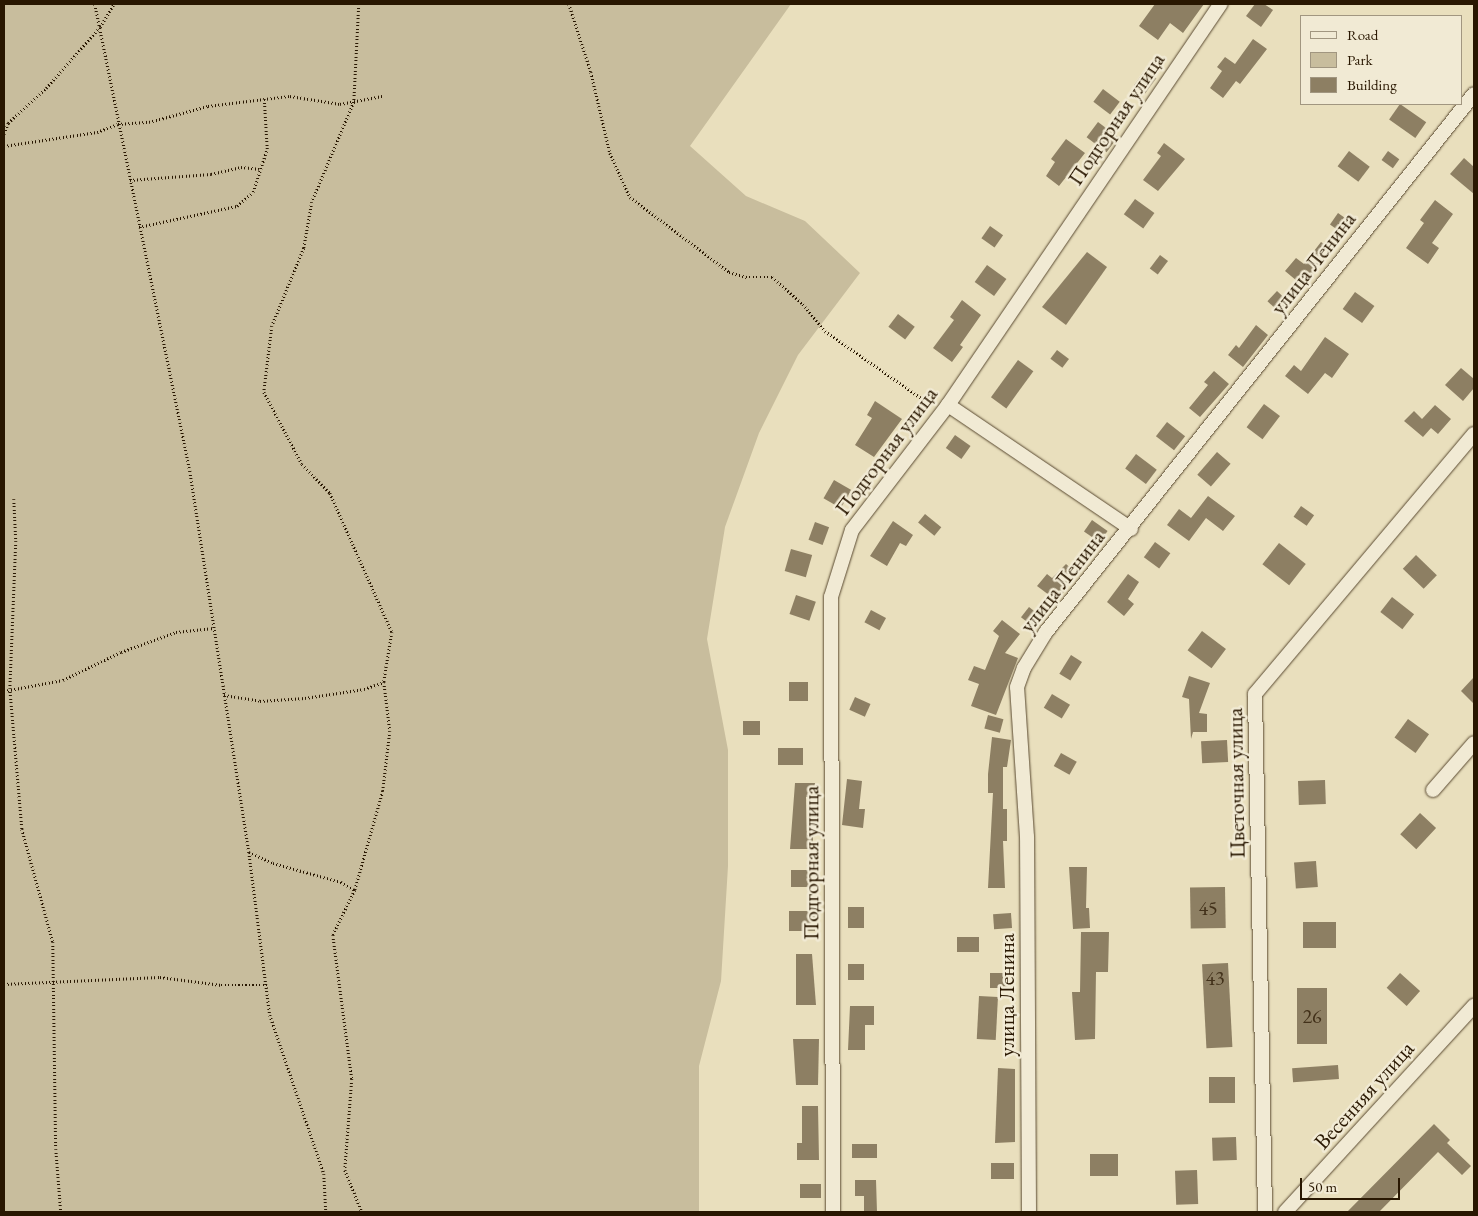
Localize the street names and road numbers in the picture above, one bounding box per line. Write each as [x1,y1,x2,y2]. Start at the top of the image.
street label: Подгорная улица [1062,48,1170,190]
street label: улица Ленина [1265,206,1361,320]
street label: Подгорная улица [829,381,943,521]
street label: улица Ленина [1014,524,1110,638]
street label: Цветочная улица [1221,707,1251,859]
street label: Подгорная улица [798,786,824,940]
street label: улица Ленина [994,933,1020,1057]
street label: Весенняя улица [1308,1035,1420,1155]

